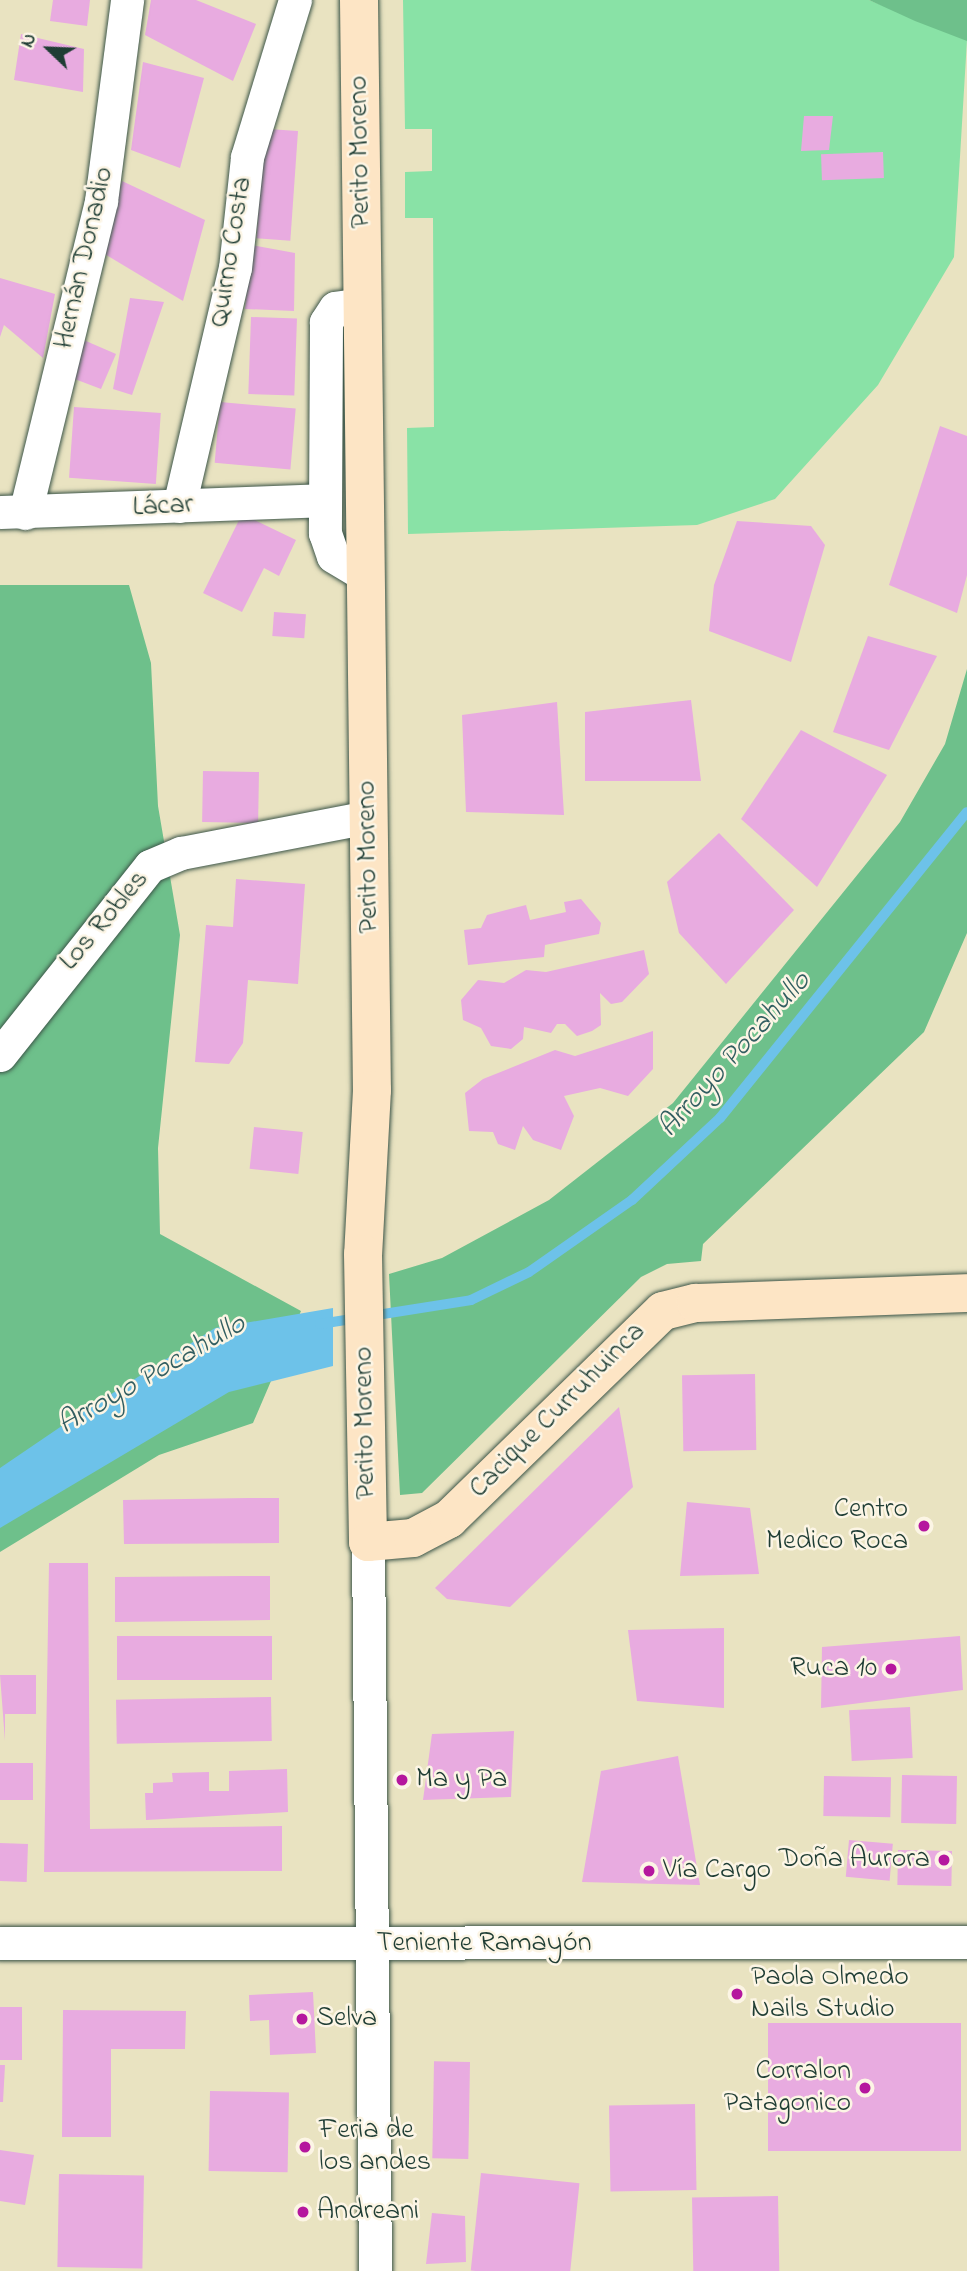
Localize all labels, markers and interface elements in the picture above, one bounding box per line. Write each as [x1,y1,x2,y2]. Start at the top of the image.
north arrow [14,14,84,84]
text: N [14,29,44,52]
street label: Perito Moreno [343,75,379,229]
street label: Hernán Donadio [48,164,122,352]
street label: Quirno Costa [204,174,260,330]
street label: Lácar [132,489,194,525]
street label: Perito Moreno [351,780,387,934]
street label: Los Robles [53,864,157,978]
water label: Arroyo Pocahullo [651,965,819,1145]
water label: Arroyo Pocahullo [52,1307,252,1443]
street label: Cacique Curruhuinca [463,1316,653,1506]
street label: Perito Moreno [348,1346,384,1500]
place label: Centro Medico Roca [766,1493,908,1559]
marker: Centro Medico Roca [914,1516,934,1536]
place label: Ruca 10 [790,1652,877,1686]
marker: Ruca 10 [883,1661,899,1677]
place label: Ma y Pa [416,1763,507,1797]
marker: Ma y Pa [394,1772,410,1788]
place label: Doña Aurora [779,1843,930,1877]
marker: Doña Aurora [936,1852,952,1868]
place label: Vía Cargo [663,1854,771,1888]
marker: Vía Cargo [641,1863,657,1879]
street label: Teniente Ramayón [377,1927,591,1961]
place label: Paola Olmedo Nails Studio [751,1961,909,2027]
marker: Paola Olmedo Nails Studio [729,1986,745,2002]
place label: Selva [316,2002,377,2036]
marker: Selva [294,2011,310,2027]
place label: Corralon Patagonico [724,2055,851,2121]
marker: Corralon Patagonico [857,2080,873,2096]
place label: Feria de los andes [319,2114,431,2180]
marker: Feria de los andes [297,2139,313,2155]
place label: Andreani [317,2195,419,2229]
marker: Andreani [295,2204,311,2220]

